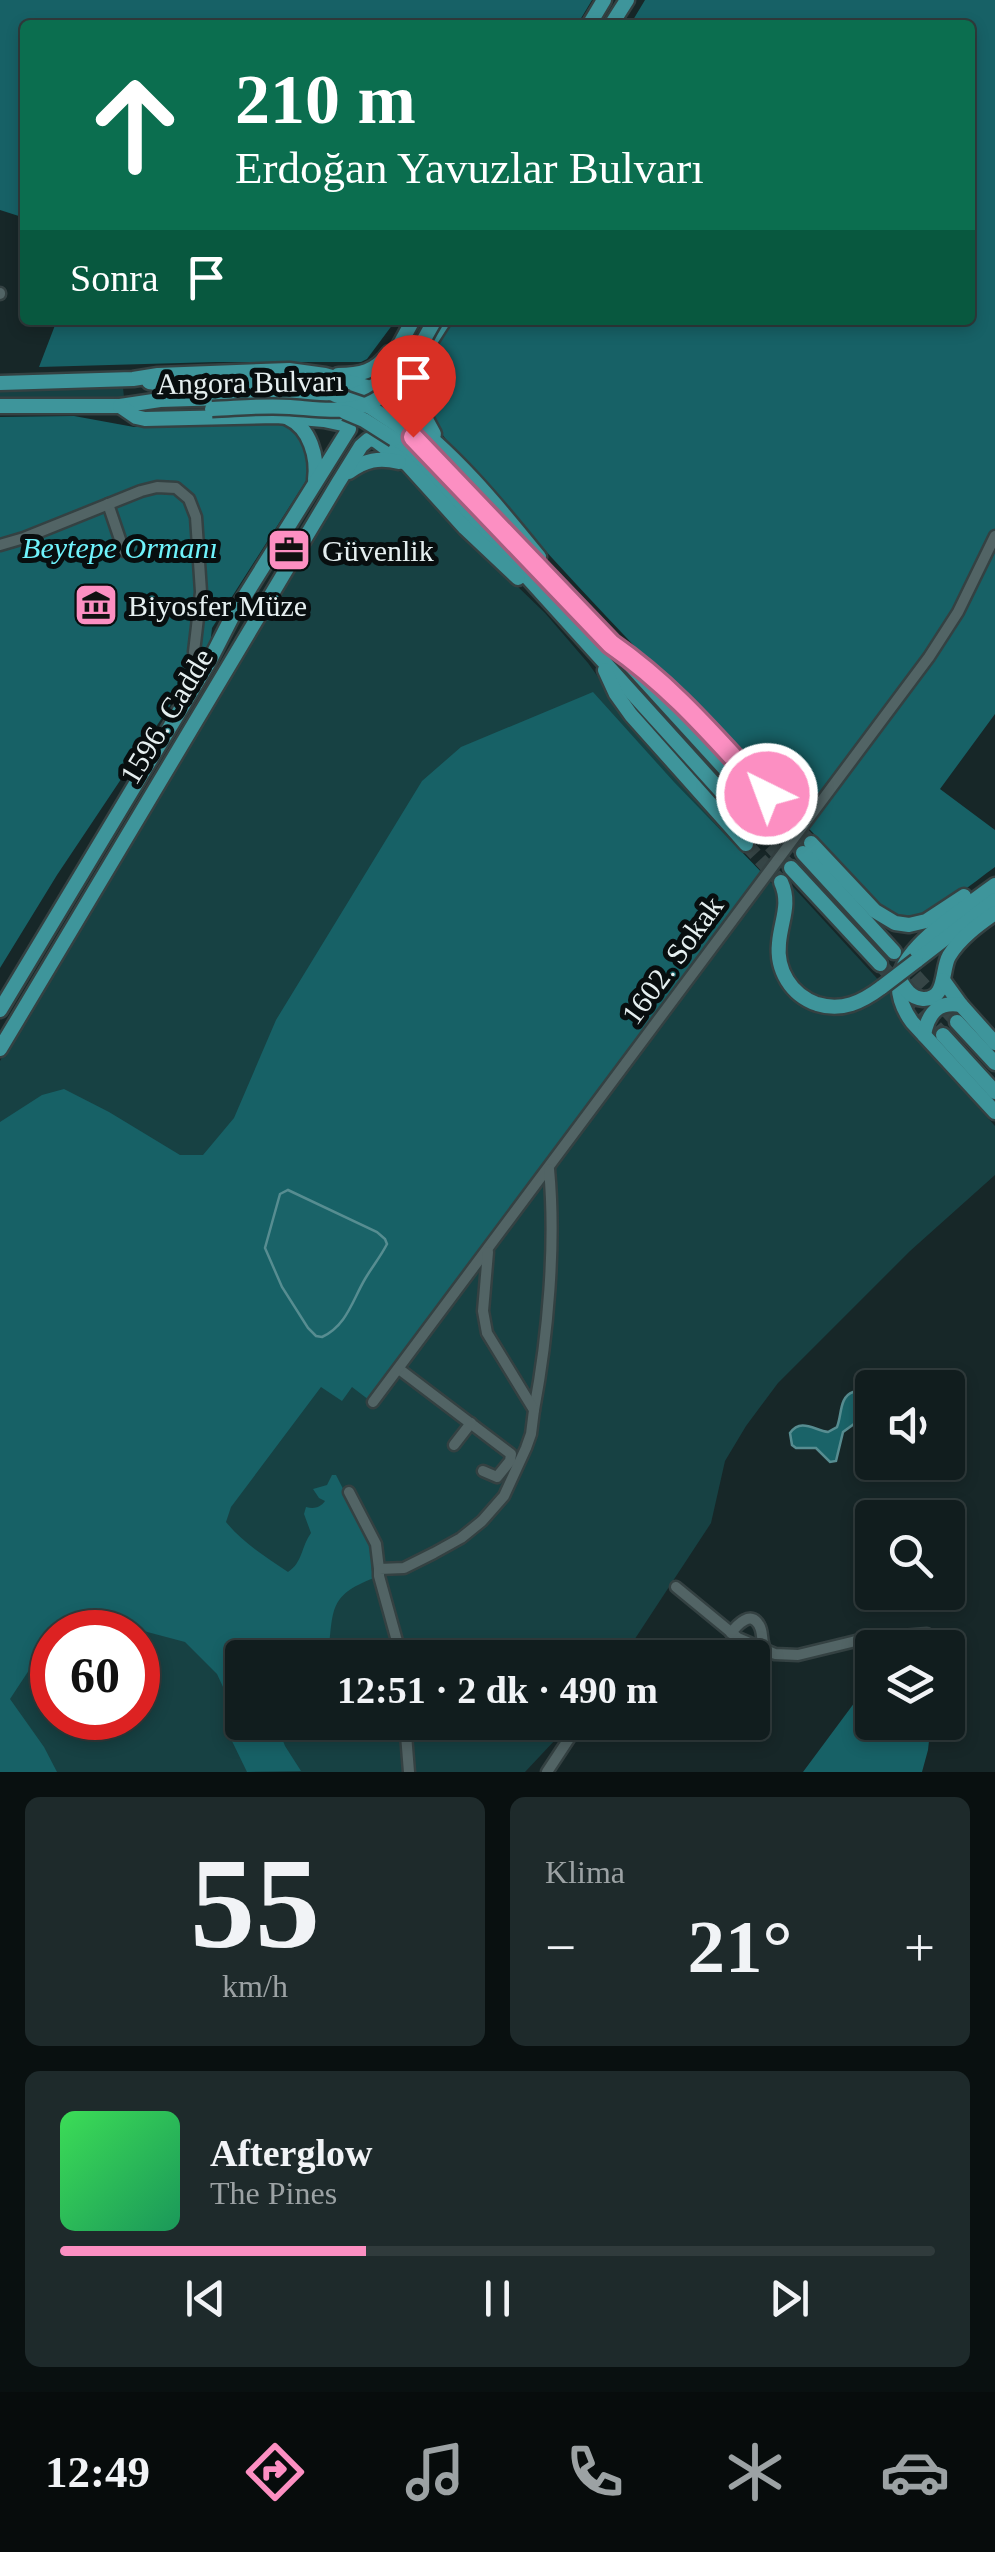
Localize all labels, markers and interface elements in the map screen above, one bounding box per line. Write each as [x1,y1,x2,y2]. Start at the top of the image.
icon: ahead [70,60,200,190]
text: 210 m [235,61,416,138]
text: Erdoğan Yavuzlar Bulvarı [235,143,704,193]
icon: arrive [179,250,234,305]
text: Sonra [70,257,159,299]
pin [371,335,456,438]
icon: arrive [386,350,441,405]
street label: Angora Bulvarı [156,364,344,400]
office icon: Güvenlik [266,527,312,573]
park label: Beytepe Ormanı [22,531,218,564]
place label: Güvenlik [322,534,434,567]
museum icon: Biyosfer Müze [73,582,119,628]
place label: Biyosfer Müze [128,589,307,622]
street label: 1596. Cadde [113,643,219,789]
position arrow [715,742,819,846]
street label: 1602. Sokak [615,890,729,1030]
map controls [855,1370,965,1740]
button: sound [855,1370,965,1480]
button: search [855,1500,965,1610]
speed limit sign: 60 [30,1610,160,1740]
button: layers [855,1630,965,1740]
text: 12:51 · 2 dk · 490 m [337,1669,658,1711]
text: 55 [190,1831,320,1975]
text: Klima [545,1854,625,1890]
text: 21° [688,1905,793,1988]
text: − [545,1917,576,1978]
text: + [904,1917,935,1978]
text: km/h [222,1968,288,2004]
text: Afterglow [210,2132,372,2174]
text: The Pines [210,2175,337,2211]
icon: previous [178,2271,233,2326]
icon: pause [470,2271,525,2326]
icon: next [762,2271,817,2326]
icon: directions [240,2437,310,2507]
icon: music [400,2437,470,2507]
icon: phone [560,2437,630,2507]
icon: climate [720,2437,790,2507]
icon: car [880,2437,950,2507]
text: 12:49 [45,2447,150,2497]

